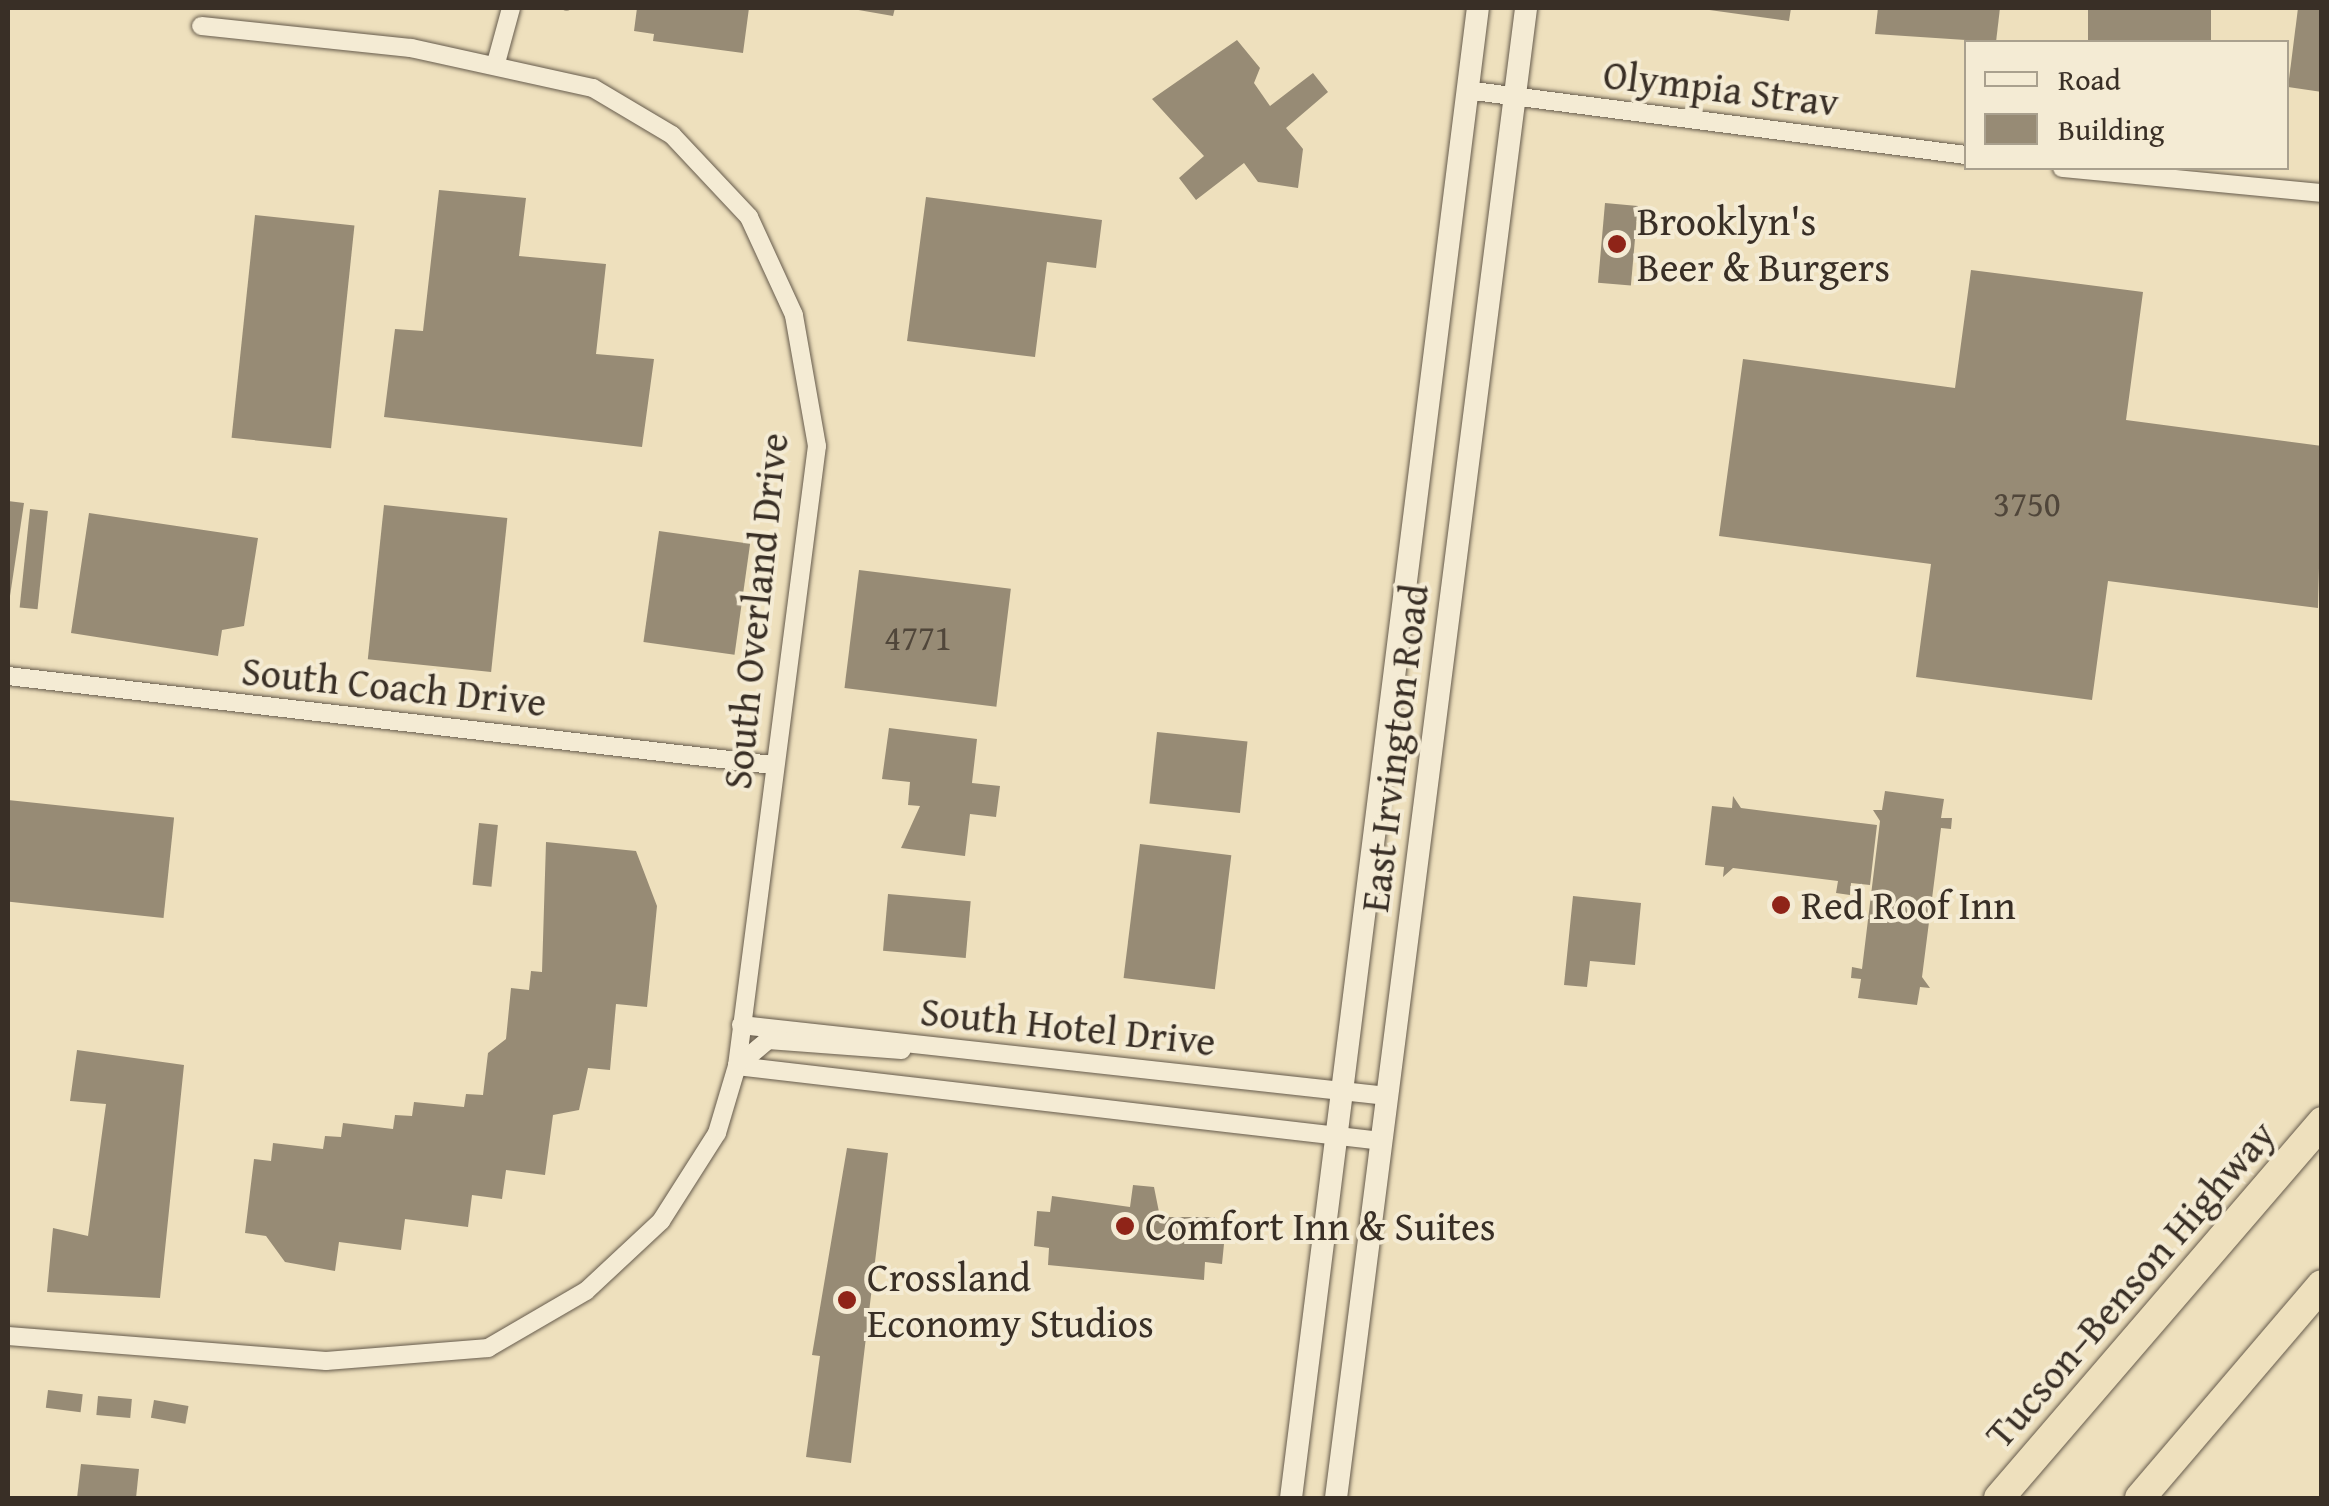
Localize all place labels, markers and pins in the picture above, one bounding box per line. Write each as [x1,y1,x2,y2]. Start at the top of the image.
place label: Brooklyn's Beer & Burgers [1637,197,1890,291]
marker: Brooklyn's Beer & Burgers [1606,233,1628,255]
place label: Red Roof Inn [1801,881,2016,929]
marker: Red Roof Inn [1770,894,1792,916]
place label: Comfort Inn & Suites [1145,1202,1496,1250]
marker: Comfort Inn & Suites [1114,1215,1136,1237]
place label: Crossland Economy Studios [867,1253,1154,1347]
marker: Crossland Economy Studios [836,1289,858,1311]

